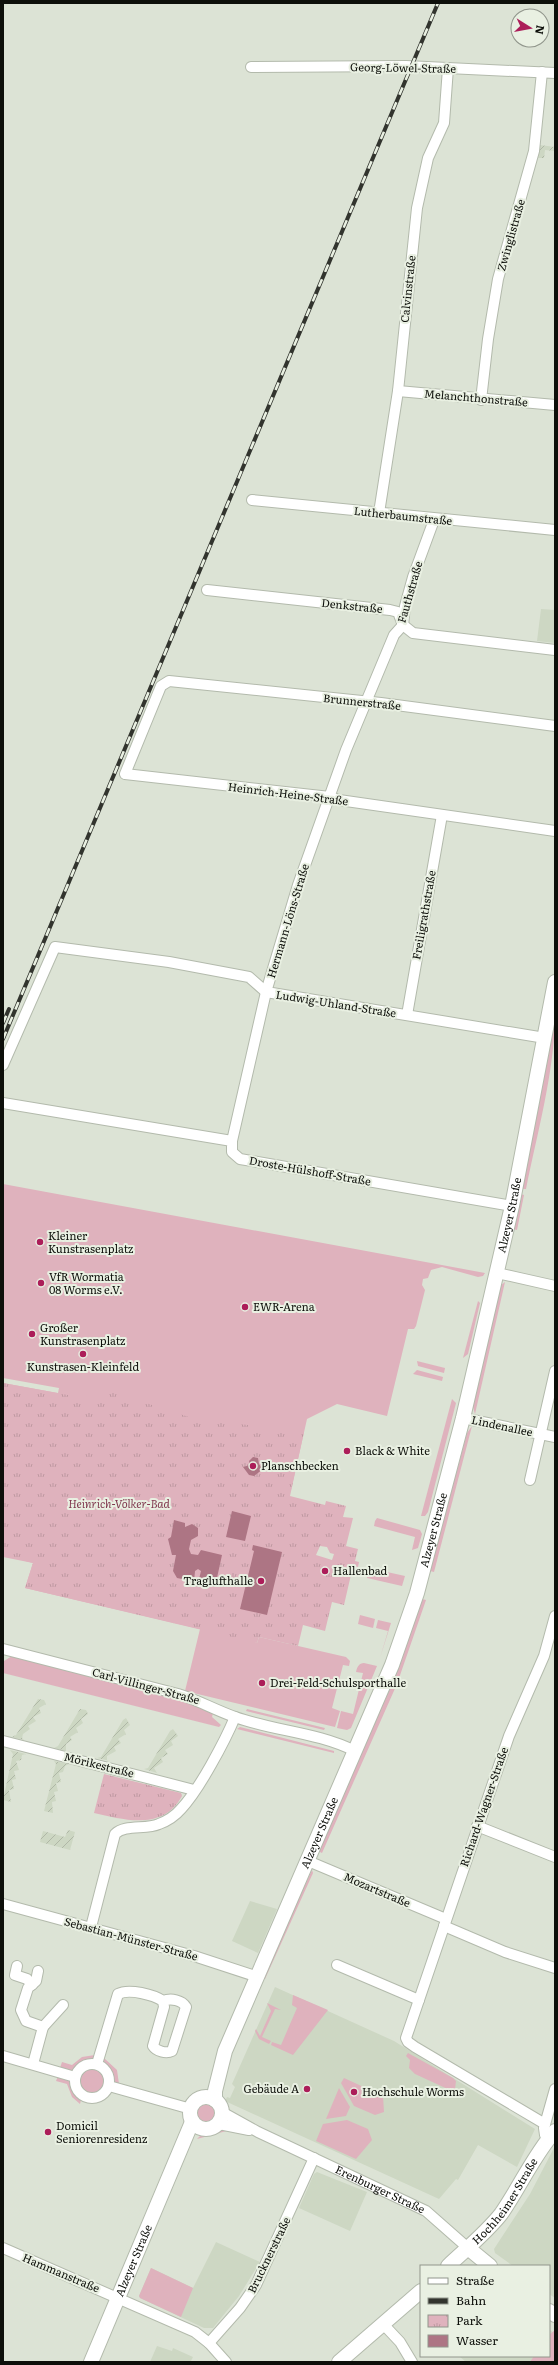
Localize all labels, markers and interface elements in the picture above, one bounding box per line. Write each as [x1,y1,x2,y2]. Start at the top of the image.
north arrow [510,8,550,48]
text: N [532,24,550,36]
street label: Georg-Löwel-Straße [350,58,456,76]
street label: Zwinglistraße [492,197,528,272]
street label: Calvinstraße [396,254,419,323]
street label: Melanchthonstraße [424,385,529,410]
street label: Lutherbaumstraße [353,502,453,528]
street label: Fauthstraße [393,559,426,625]
street label: Denkstraße [321,594,384,616]
street label: Brunnerstraße [322,689,402,713]
street label: Heinrich-Heine-Straße [227,778,349,808]
street label: Hermann-Löns-Straße [262,861,312,980]
street label: Freiligrathstraße [407,869,439,961]
street label: Ludwig-Uhland-Straße [275,986,398,1020]
street label: Droste-Hülshoff-Straße [248,1151,373,1189]
street label: Alzeyer Straße [492,1176,524,1254]
place label: Kleiner Kunstrasenplatz [48,1227,134,1256]
marker: Kleiner Kunstrasenplatz [35,1237,45,1247]
place label: VfR Wormatia 08 Worms e.V. [49,1268,124,1297]
marker: VfR Wormatia 08 Worms e.V. [36,1278,46,1288]
place label: EWR-Arena [253,1298,315,1314]
marker: EWR-Arena [240,1302,250,1312]
place label: Großer Kunstrasenplatz [40,1319,126,1348]
marker: Großer Kunstrasenplatz [27,1329,37,1339]
marker: Kunstrasen-Kleinfeld [78,1349,88,1359]
place label: Kunstrasen-Kleinfeld [27,1358,139,1374]
street label: Lindenallee [470,1411,534,1439]
place label: Black & White [355,1442,430,1458]
marker: Black & White [342,1446,352,1456]
place label: Planschbecken [261,1457,339,1473]
marker: Planschbecken [248,1461,258,1471]
street label: Alzeyer Straße [415,1490,450,1569]
park label: Heinrich-Völker-Bad [68,1495,170,1511]
place label: Hallenbad [333,1562,388,1578]
marker: Hallenbad [320,1566,330,1576]
place label: Traglufthalle [183,1572,253,1588]
marker: Traglufthalle [256,1576,266,1586]
street label: Carl-Villinger-Straße [91,1663,202,1707]
place label: Drei-Feld-Schulsporthalle [270,1674,406,1690]
marker: Drei-Feld-Schulsporthalle [257,1678,267,1688]
street label: Richard-Wagner-Straße [455,1744,511,1869]
street label: Mörikestraße [63,1748,136,1781]
street label: Alzeyer Straße [296,1794,341,1871]
street label: Mozartstraße [342,1868,414,1910]
street label: Sebastian-Münster-Straße [63,1912,200,1964]
place label: Gebäude A [243,2080,299,2096]
place label: Hochschule Worms [362,2083,464,2099]
marker: Gebäude A [302,2084,312,2094]
marker: Hochschule Worms [349,2087,359,2097]
place label: Domicil Seniorenresidenz [56,2117,148,2146]
marker: Domicil Seniorenresidenz [43,2127,53,2137]
street label: Hochheimer Straße [468,2154,541,2247]
street label: Erenburger Straße [333,2160,428,2217]
street label: Brucknerstraße [243,2214,294,2295]
street label: Alzeyer Straße [110,2221,155,2299]
street label: Hammanstraße [20,2249,103,2296]
legend [420,2265,550,2357]
text: Straße [456,2271,494,2289]
text: Bahn [456,2291,486,2309]
text: Park [456,2311,483,2329]
text: Wasser [456,2331,498,2349]

